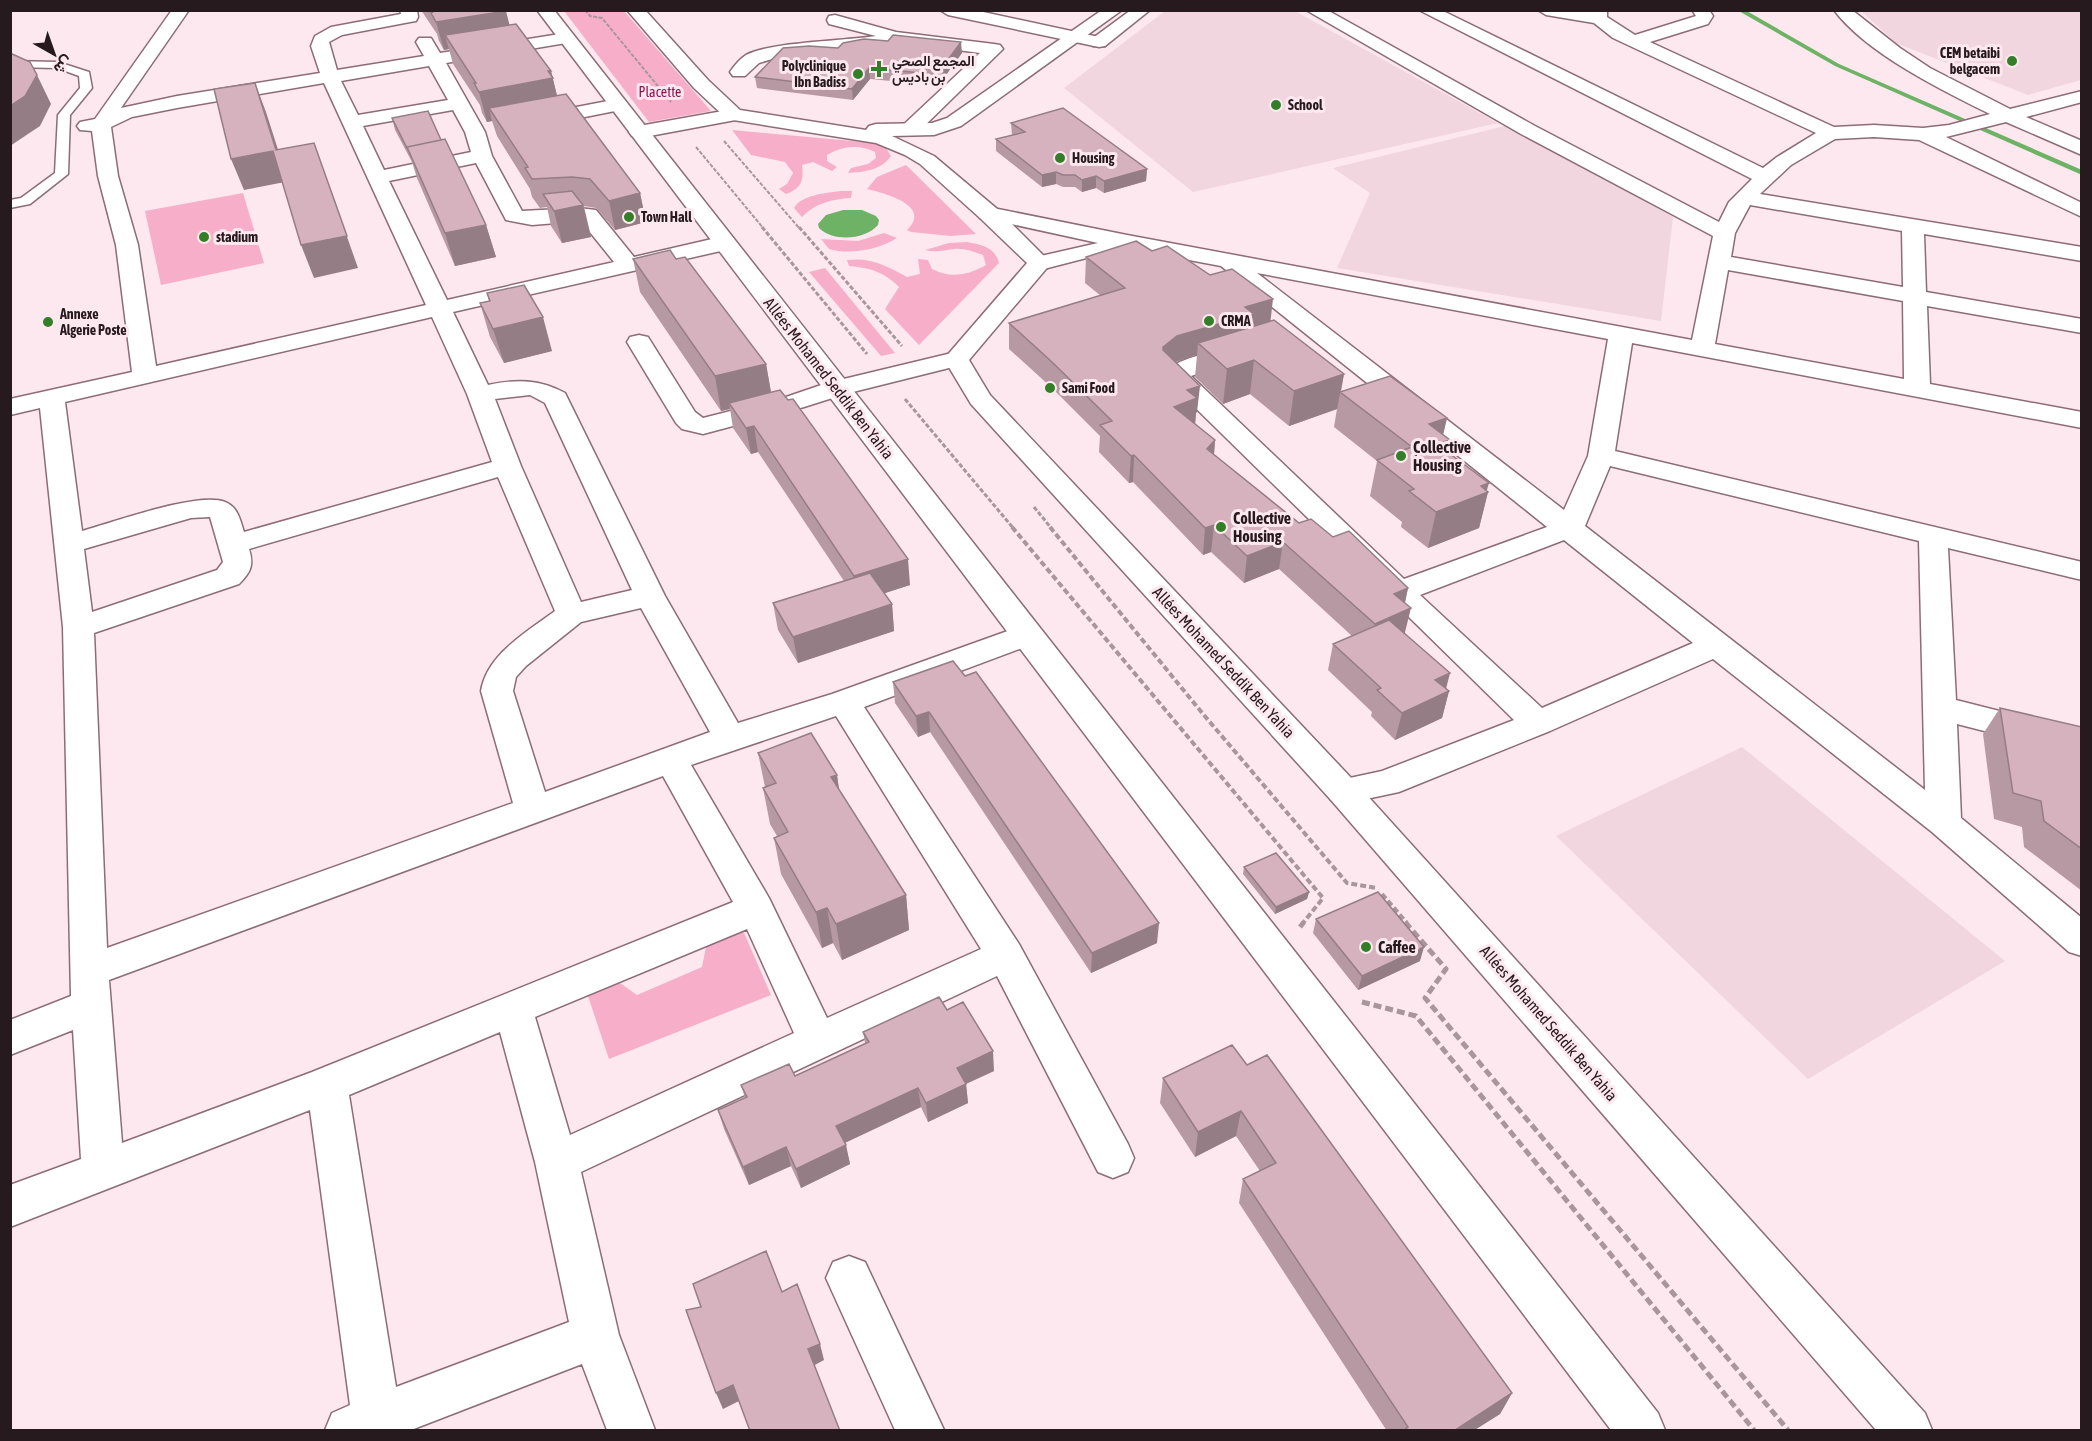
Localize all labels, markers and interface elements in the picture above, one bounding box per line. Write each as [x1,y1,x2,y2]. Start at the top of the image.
north arrow [24,24,84,84]
place label: CEM betaibi belgacem [1940,45,2000,77]
text: ش [50,52,77,79]
place label: المجمع الصحي بن باديس [892,53,975,86]
marker: CEM betaibi belgacem [2005,54,2019,68]
place label: Polyclinique Ibn Badiss [782,58,846,90]
marker: المجمع الصحي بن باديس [870,60,888,78]
marker: Polyclinique Ibn Badiss [851,67,865,81]
park label: Placette [639,84,681,100]
place label: School [1288,97,1323,113]
marker: School [1269,98,1283,112]
place label: Housing [1072,150,1115,166]
marker: Housing [1053,151,1067,165]
place label: Town Hall [641,209,692,225]
marker: Town Hall [622,210,636,224]
place label: stadium [216,229,258,245]
marker: stadium [197,230,211,244]
street label: Allées Mohamed Seddik Ben Yahia [760,294,898,462]
place label: Annexe Algerie Poste [59,306,127,338]
place label: CRMA [1221,313,1251,329]
marker: CRMA [1202,314,1216,328]
marker: Annexe Algerie Poste [41,315,55,329]
place label: Sami Food [1062,380,1115,396]
marker: Sami Food [1043,381,1057,395]
place label: ِCollective Housing [1413,438,1471,474]
marker: ِCollective Housing [1394,449,1408,463]
place label: Collective Housing [1233,509,1291,545]
marker: Collective Housing [1214,520,1228,534]
street label: Allées Mohamed Seddik Ben Yahia [1149,583,1299,741]
place label: Caffee [1378,938,1416,956]
marker: Caffee [1359,940,1373,954]
street label: Allées Mohamed Seddik Ben Yahia [1477,942,1621,1104]

